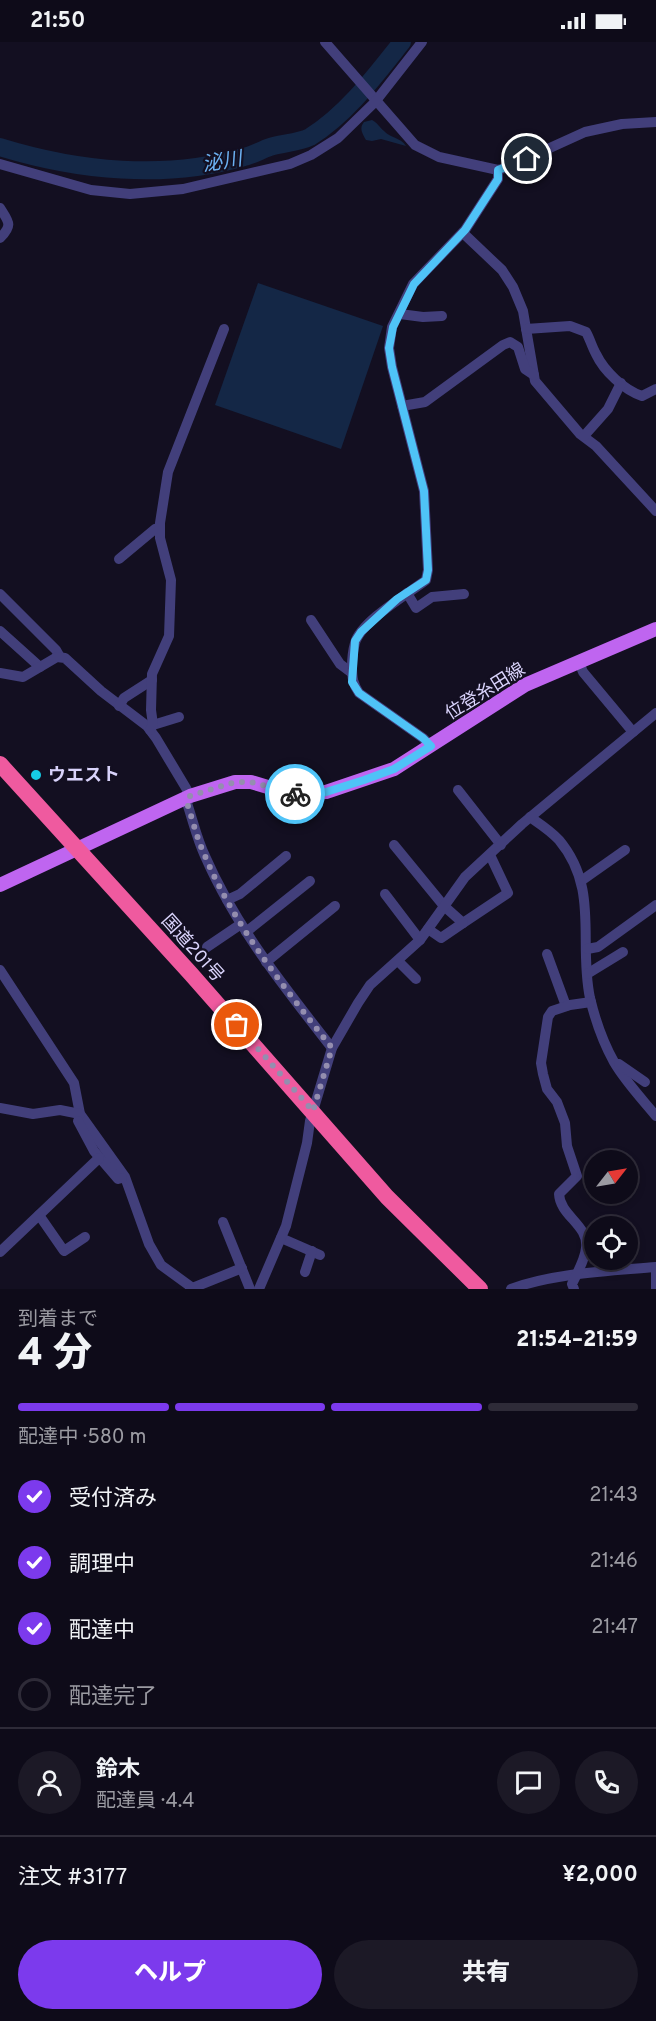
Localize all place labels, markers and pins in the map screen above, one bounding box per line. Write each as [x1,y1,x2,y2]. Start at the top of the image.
pin [501,133,552,184]
place label: ウエスト [48,765,120,788]
marker: ウエスト [29,768,43,782]
pin [211,999,262,1050]

